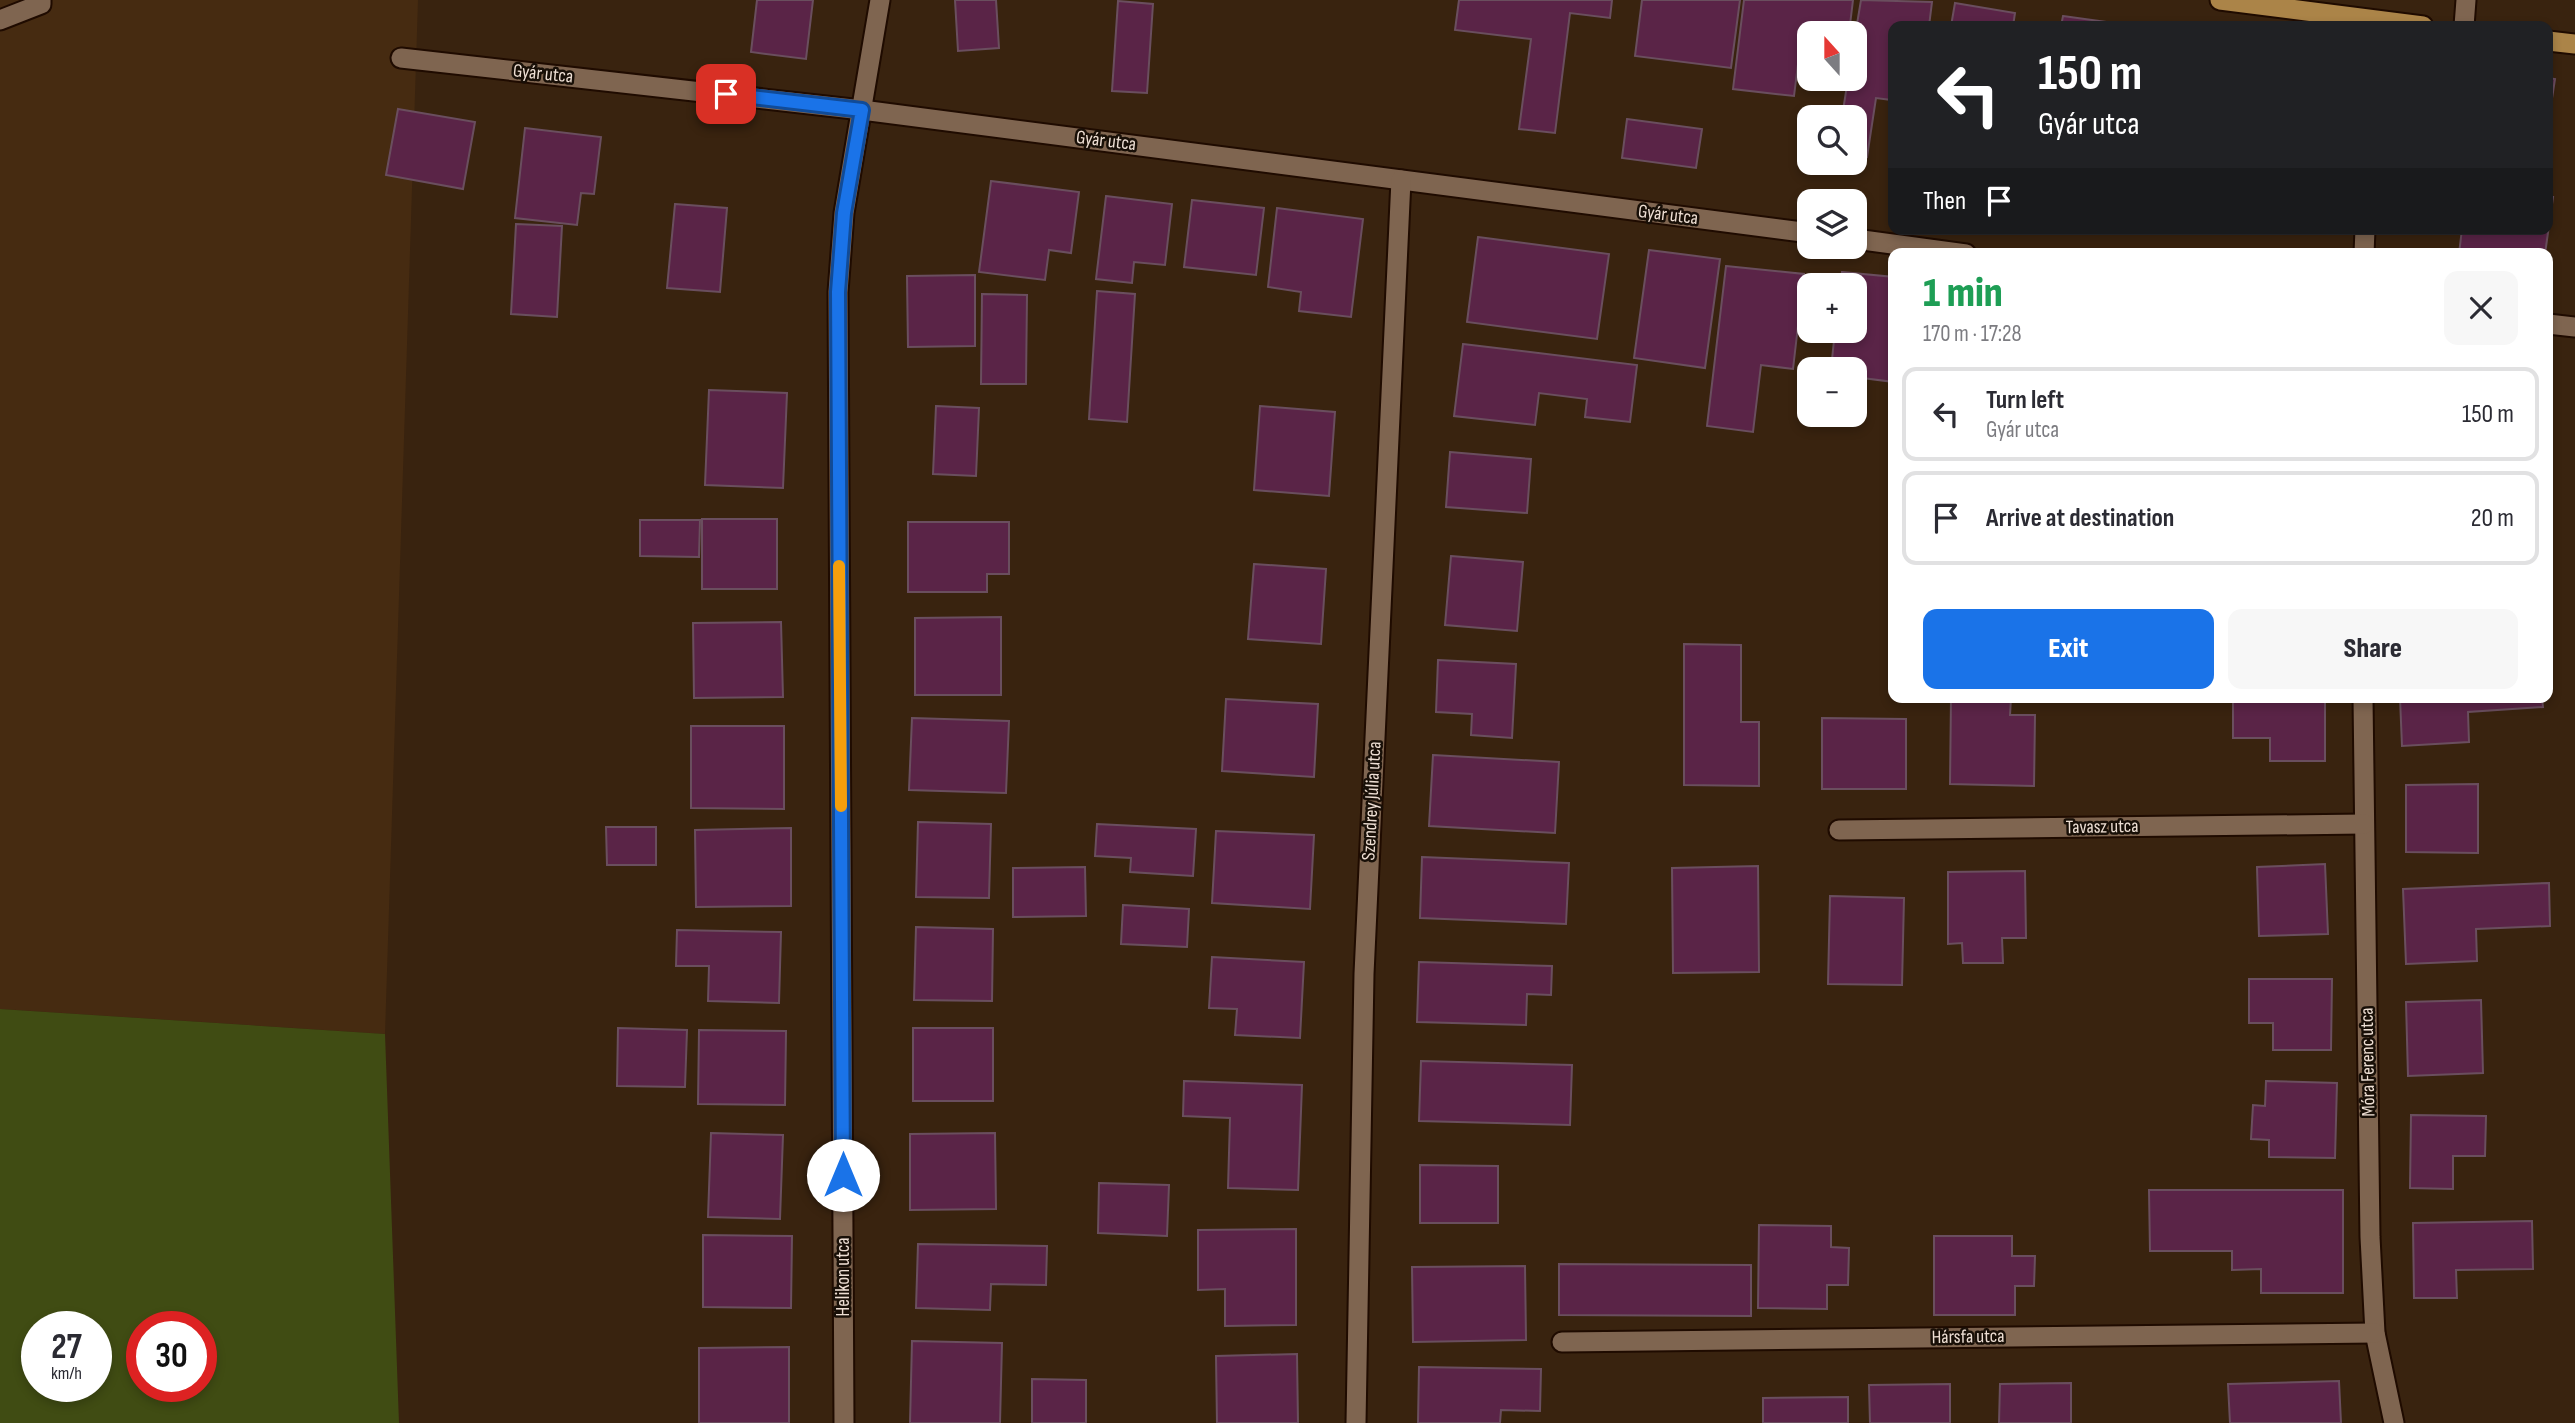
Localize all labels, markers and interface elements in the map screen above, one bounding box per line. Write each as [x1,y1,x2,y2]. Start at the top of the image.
north arrow [1797,21,1867,91]
map controls [1797,21,1867,427]
text: 150 m [2038,45,2142,104]
icon: left [1923,49,2014,140]
street label: Gyár utca [512,59,574,89]
pin [696,64,756,124]
icon: arrive [707,75,745,113]
button: search [1797,105,1867,175]
text: Gyár utca [2038,105,2140,144]
street label: Gyár utca [1075,126,1137,156]
icon: arrive [1980,182,2018,220]
text: Then [1923,186,1966,217]
button: layers [1797,189,1867,259]
street label: Gyár utca [1637,200,1699,230]
text: 1 min [1923,268,2003,319]
button: close [2444,271,2518,345]
button: + [1797,273,1867,343]
text: 170 m · 17:28 [1923,320,2022,348]
button: − [1797,357,1867,427]
text: Turn left [1986,385,2064,416]
icon: left [1927,395,1965,433]
text: 150 m [2462,399,2514,430]
text: Gyár utca [1986,416,2059,444]
icon: arrive [1927,499,1965,537]
text: Arrive at destination [1986,503,2174,534]
text: 20 m [2471,503,2514,534]
button: Exit [1923,609,2214,689]
button: Share [2228,609,2518,689]
street label: Szendrey Júlia utca [1357,741,1387,861]
street label: Tavasz utca [2065,815,2139,839]
street label: Móra Ferenc utca [2356,1007,2380,1117]
position arrow [806,1138,880,1212]
street label: Helikon utca [832,1237,855,1317]
speed limit sign: 30 [126,1311,217,1402]
street label: Hársfa utca [1931,1325,2005,1349]
text: 27 [51,1326,82,1369]
text: km/h [51,1363,82,1384]

